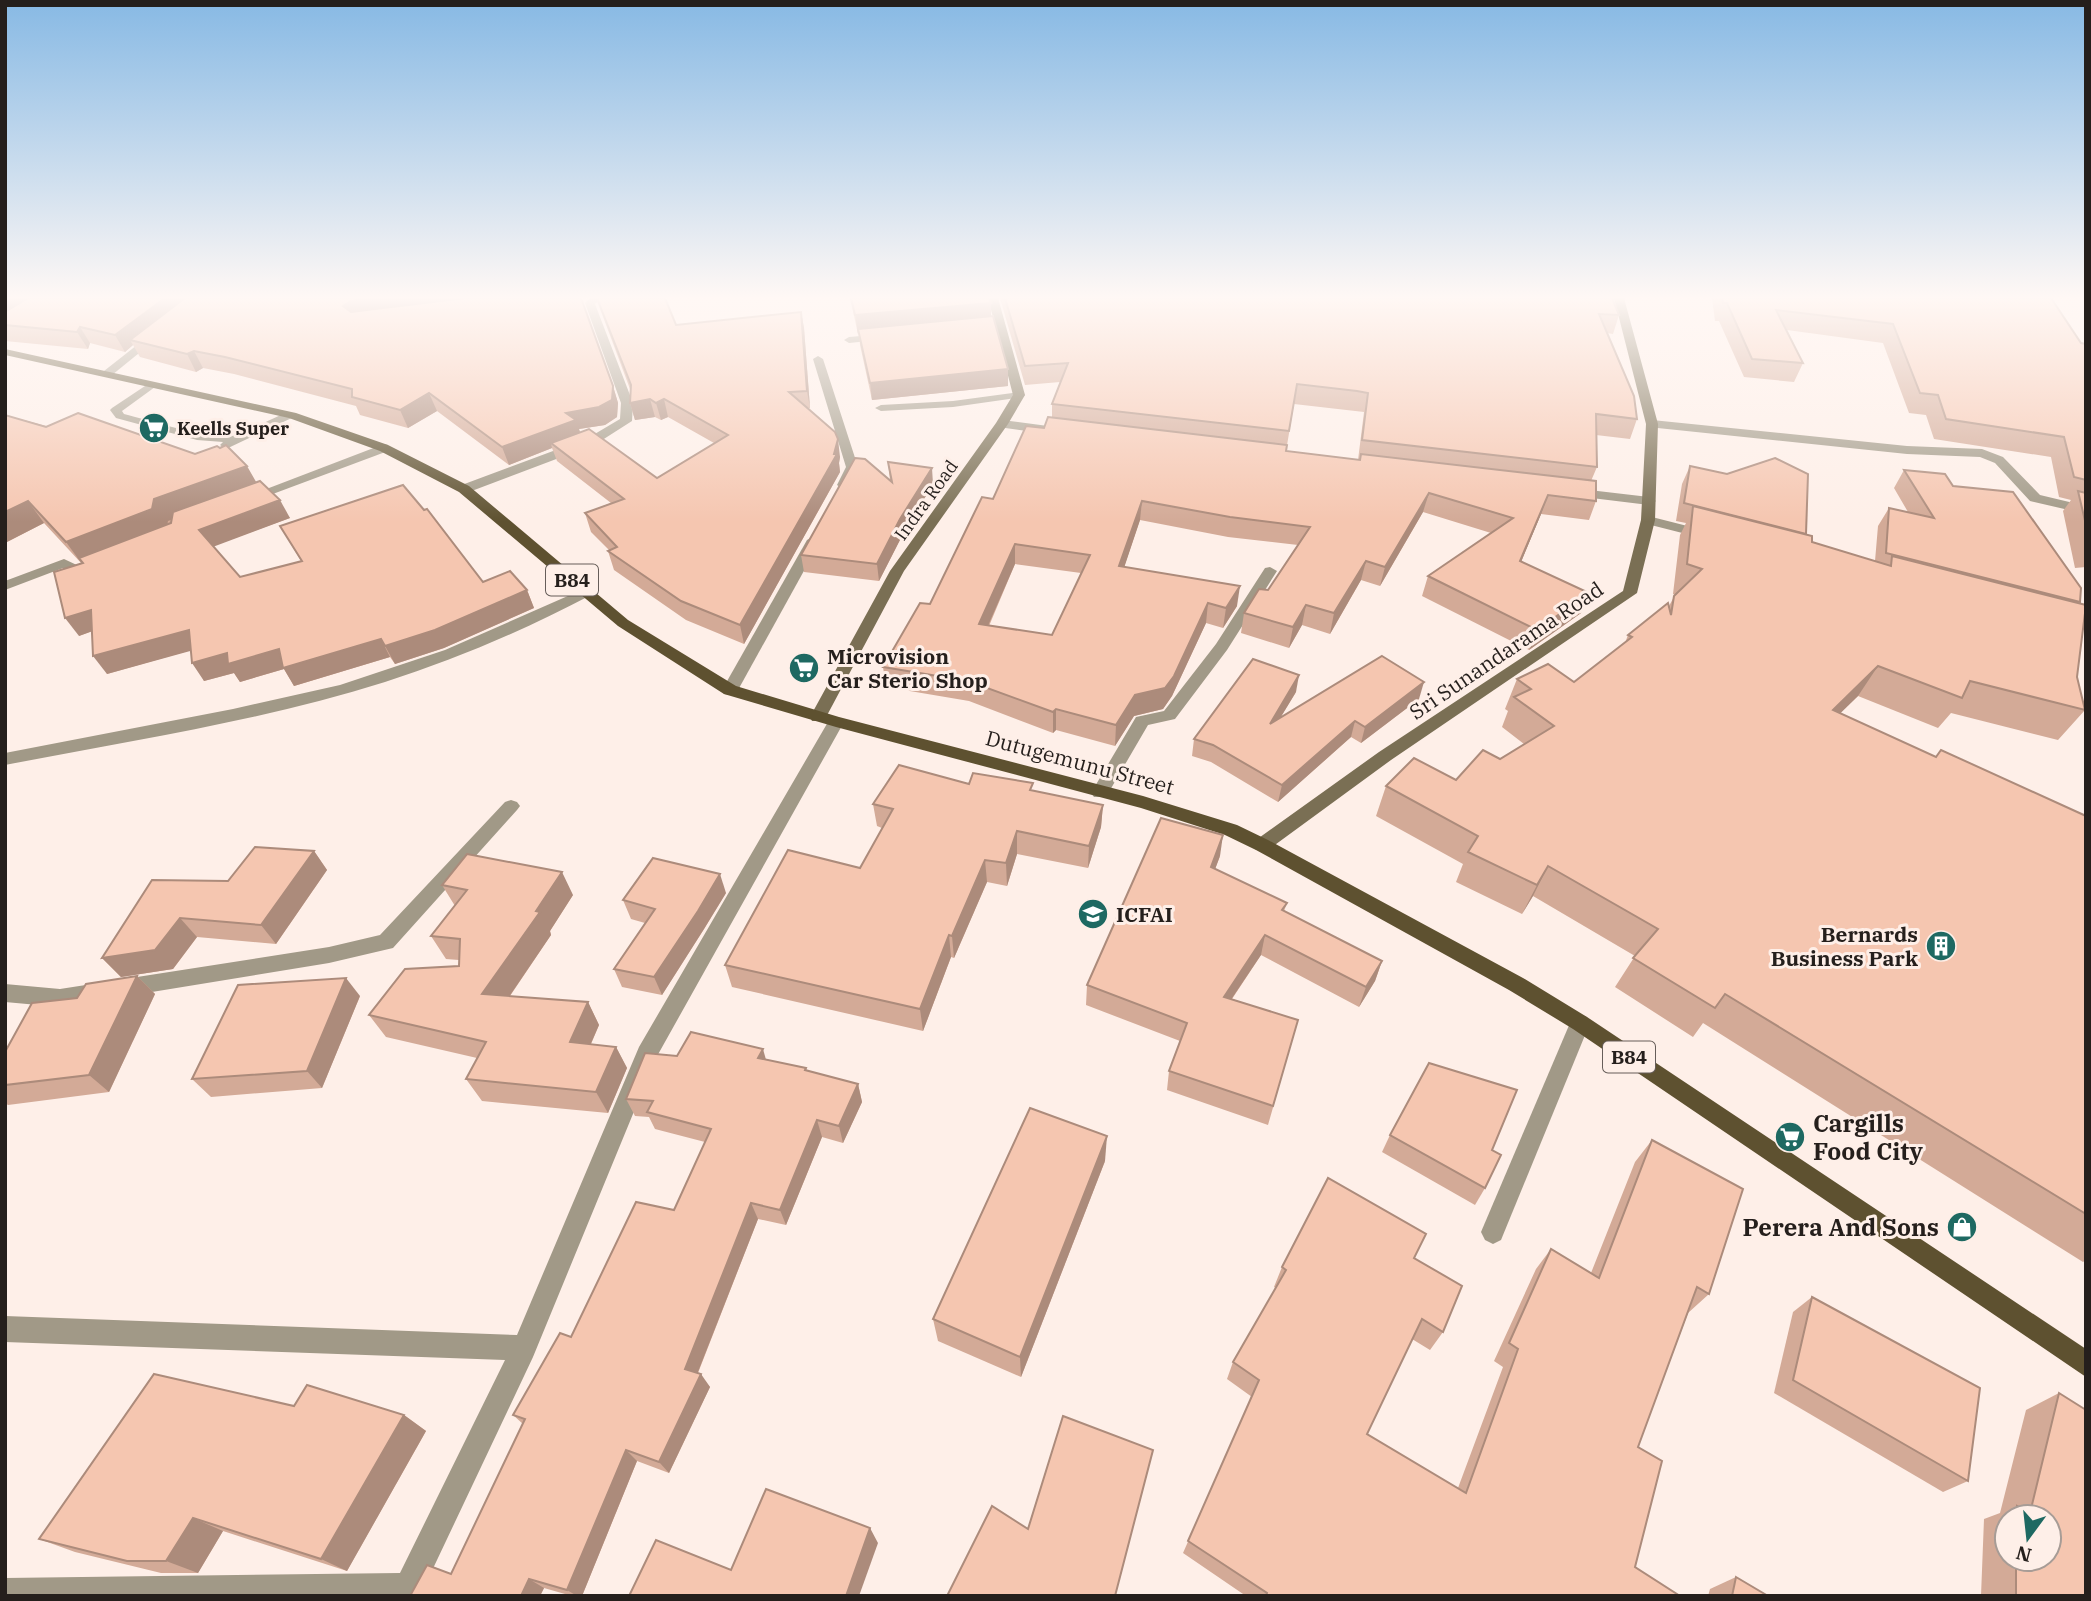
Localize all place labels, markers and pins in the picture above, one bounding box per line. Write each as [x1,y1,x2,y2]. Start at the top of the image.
supermarket icon: Keells Super [137,411,171,445]
place label: Keells Super [177,417,289,440]
place label: Microvision Car Sterio Shop [827,642,988,694]
supermarket icon: Microvision Car Sterio Shop [787,651,821,685]
school or university icon: ICFAI [1076,897,1110,931]
place label: ICFAI [1116,900,1173,928]
place label: Bernards Business Park [1771,920,1918,972]
building icon: Bernards Business Park [1924,929,1958,963]
place label: Cargills Food City [1813,1107,1923,1167]
supermarket icon: Cargills Food City [1773,1120,1807,1154]
shop icon: Perera And Sons [1945,1210,1979,1244]
place label: Perera And Sons [1743,1211,1939,1243]

